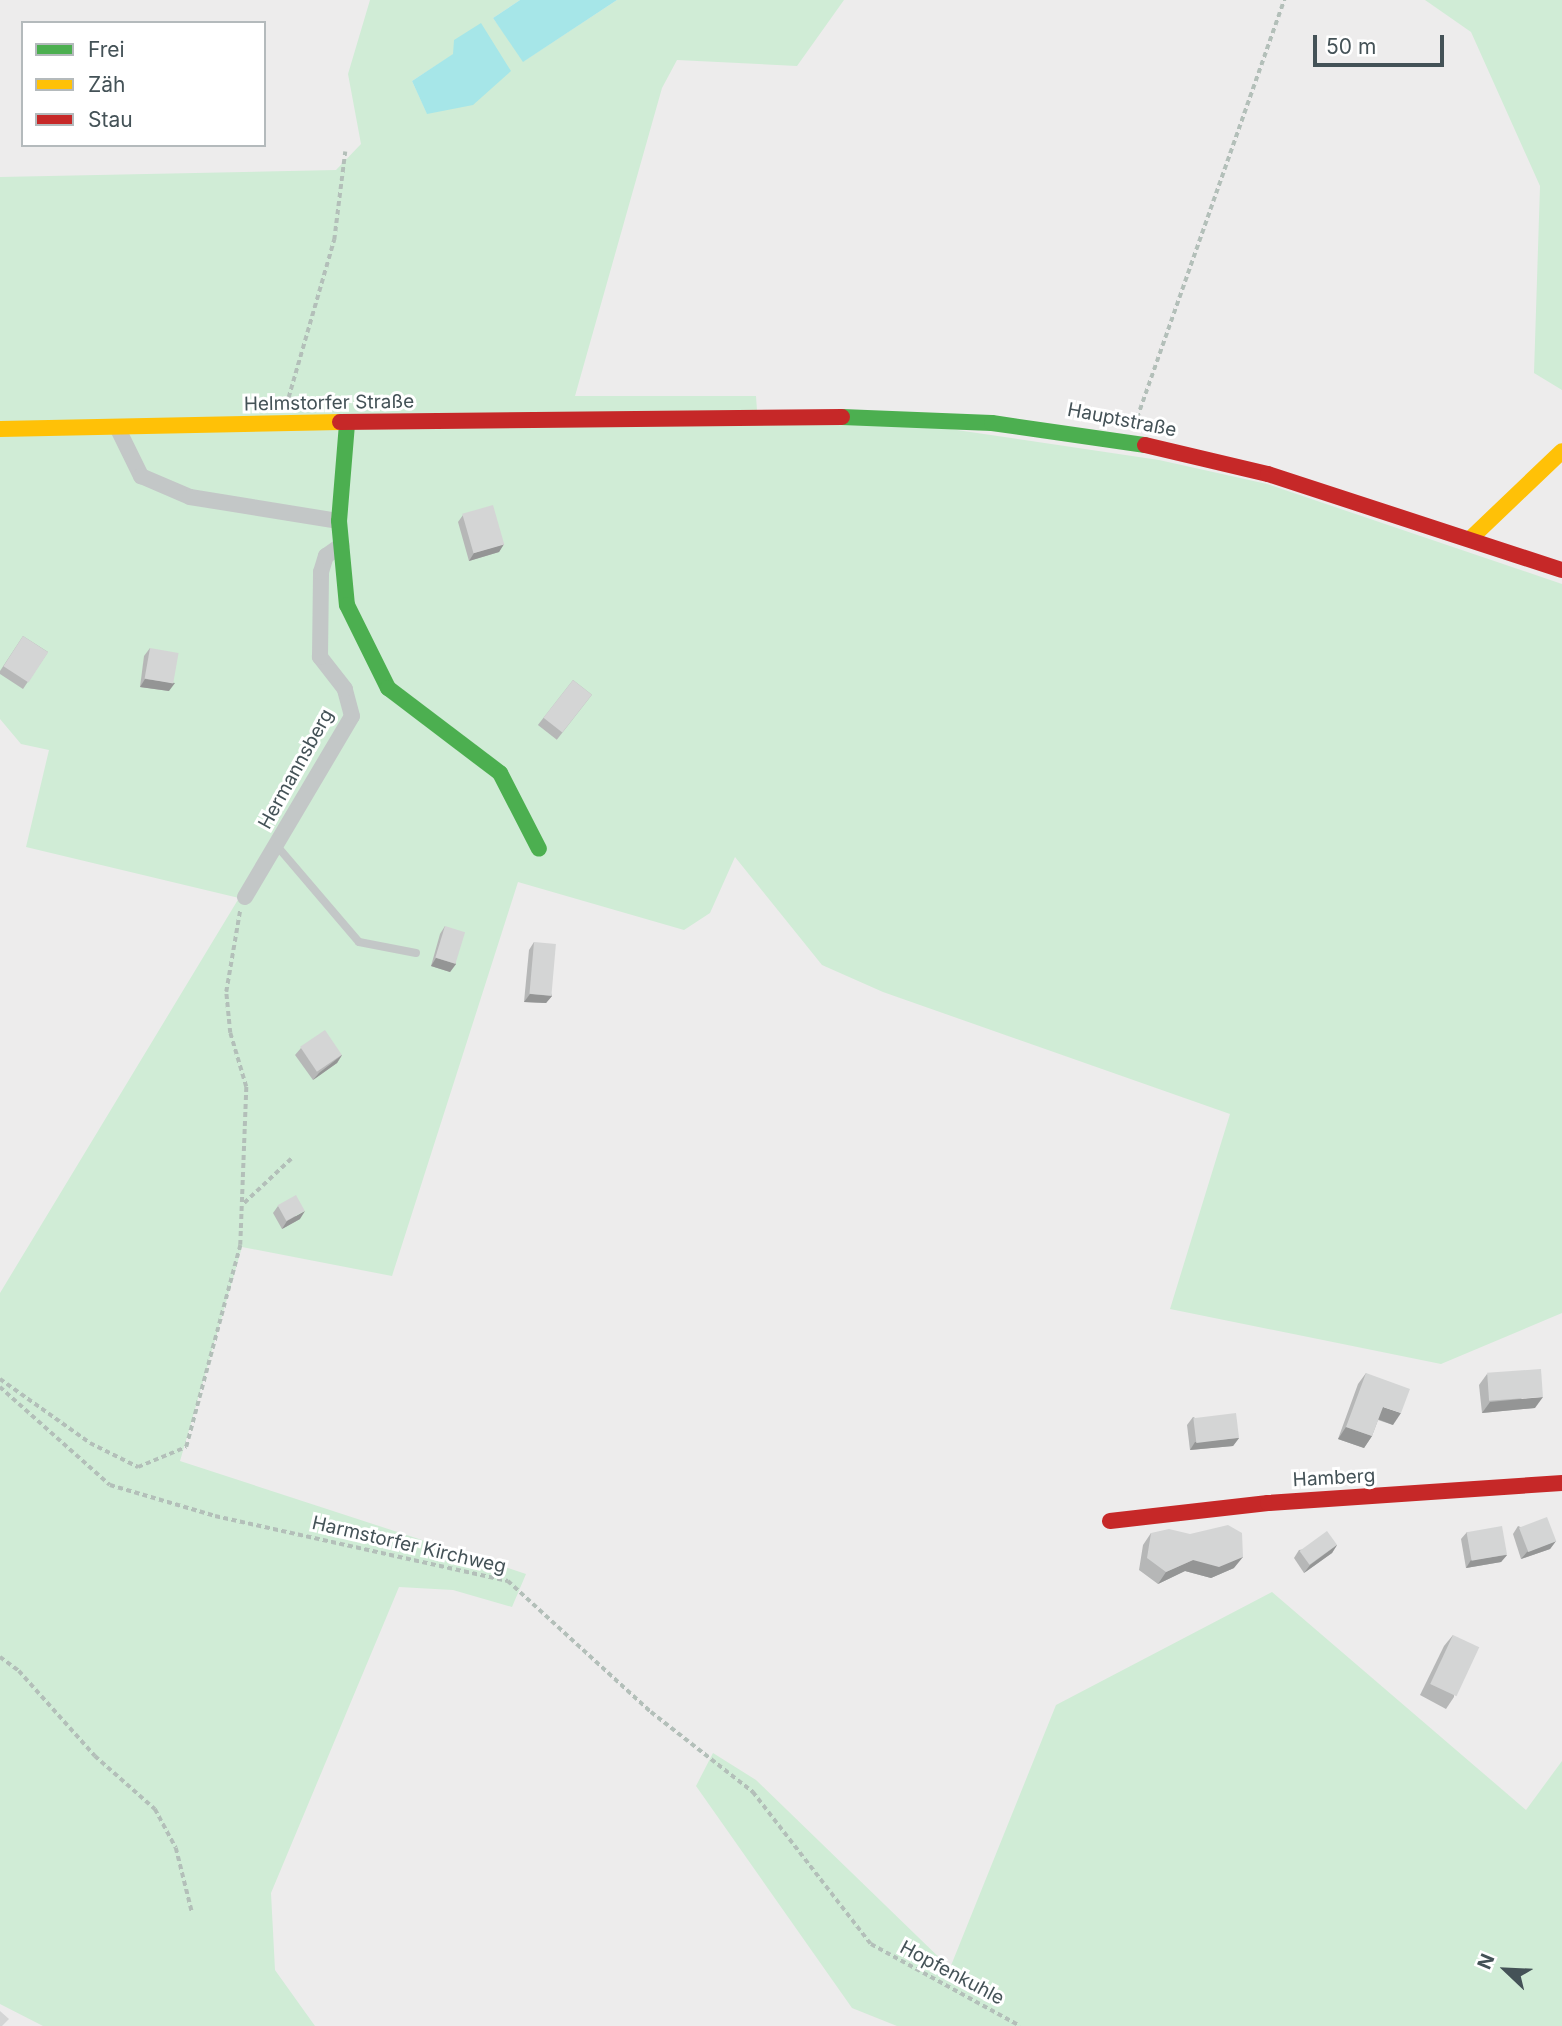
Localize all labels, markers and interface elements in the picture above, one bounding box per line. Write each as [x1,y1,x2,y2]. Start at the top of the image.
legend [21,21,266,147]
scale bar [1317,21,1448,65]
text: 50 m [1326,34,1376,59]
text: Frei [88,37,125,62]
text: Zäh [88,72,125,97]
text: Stau [88,107,133,132]
street label: Helmstorfer Straße [244,390,414,416]
street label: Hauptstraße [1066,398,1178,442]
street label: Hermannsberg [254,705,338,833]
street label: Hamberg [1292,1464,1376,1492]
street label: Harmstorfer Kirchweg [310,1512,508,1578]
north arrow [1471,1935,1541,2005]
street label: Hopfenkuhle [896,1936,1008,2010]
text: N [1473,1950,1500,1973]

